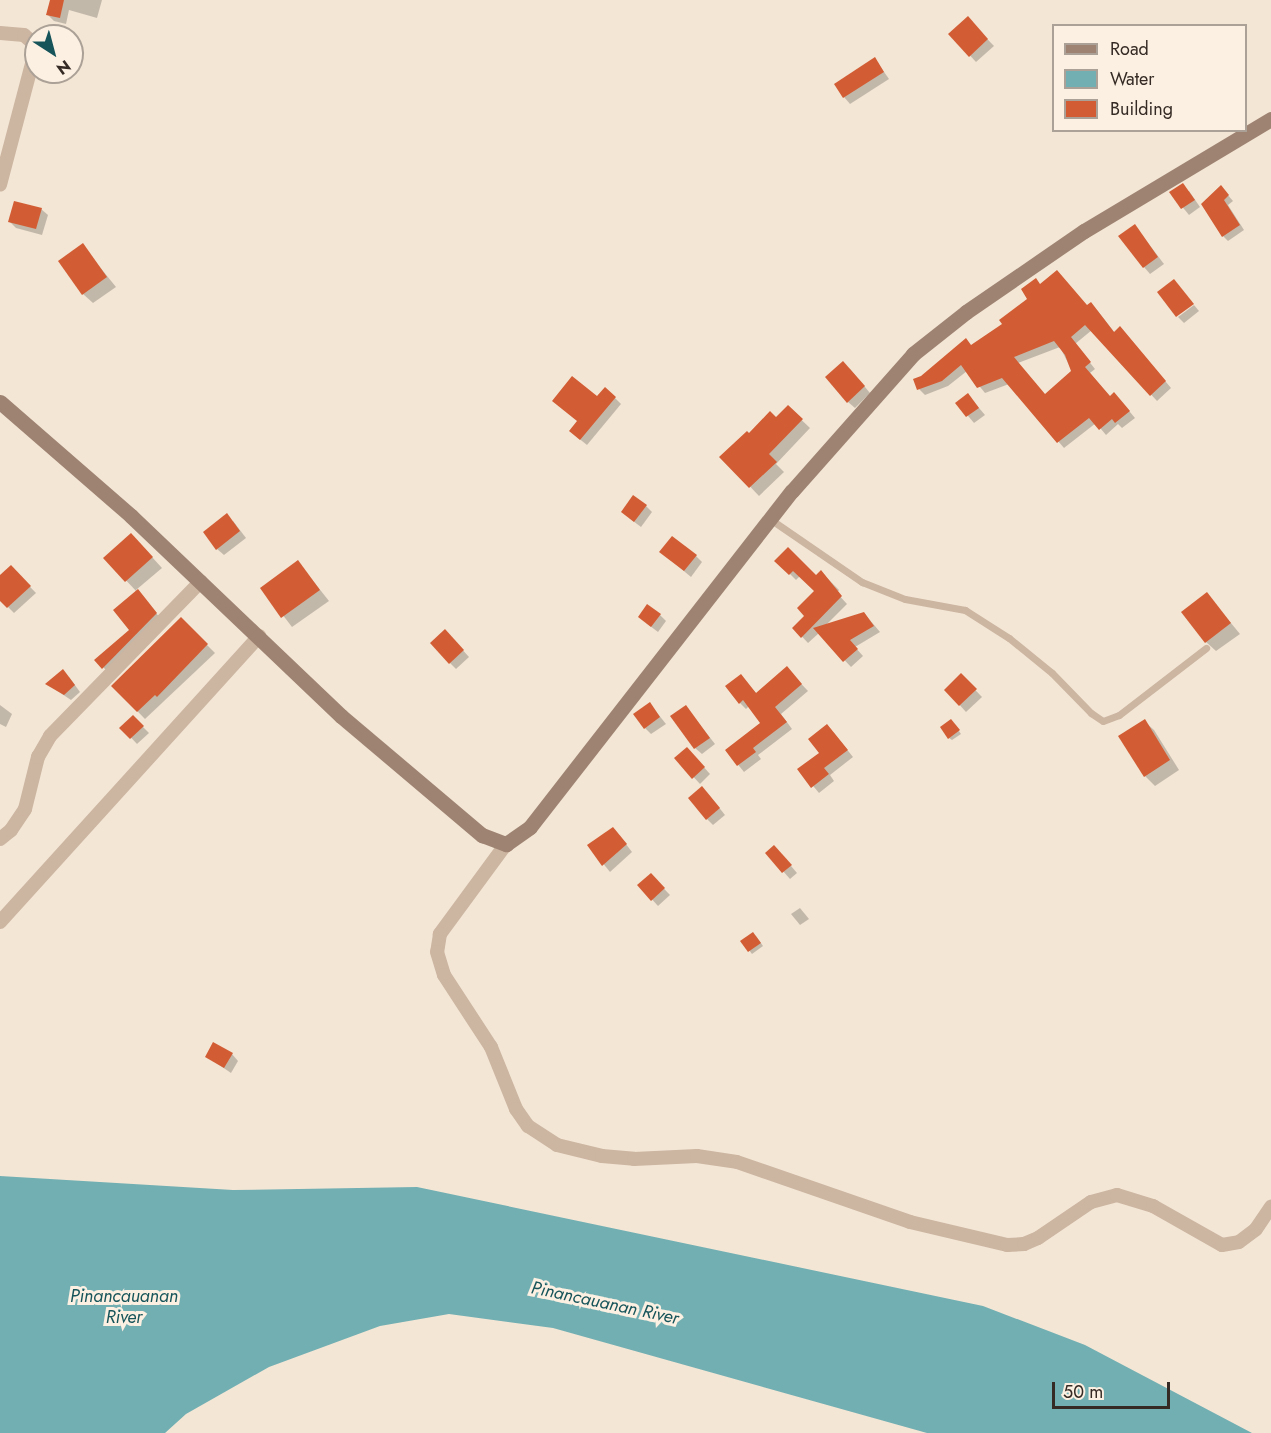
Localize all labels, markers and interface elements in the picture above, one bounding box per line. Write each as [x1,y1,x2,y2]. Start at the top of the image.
north arrow [24,24,84,84]
legend [1052,24,1247,132]
text: Road [1110,36,1149,62]
text: N [52,54,76,80]
text: Water [1110,66,1154,92]
text: Building [1110,96,1173,122]
water label: Pinancauanan River [529,1277,681,1329]
water label: Pinancauanan River [70,1286,178,1328]
scale bar [1055,1370,1174,1408]
text: 50 m [1063,1379,1103,1405]

